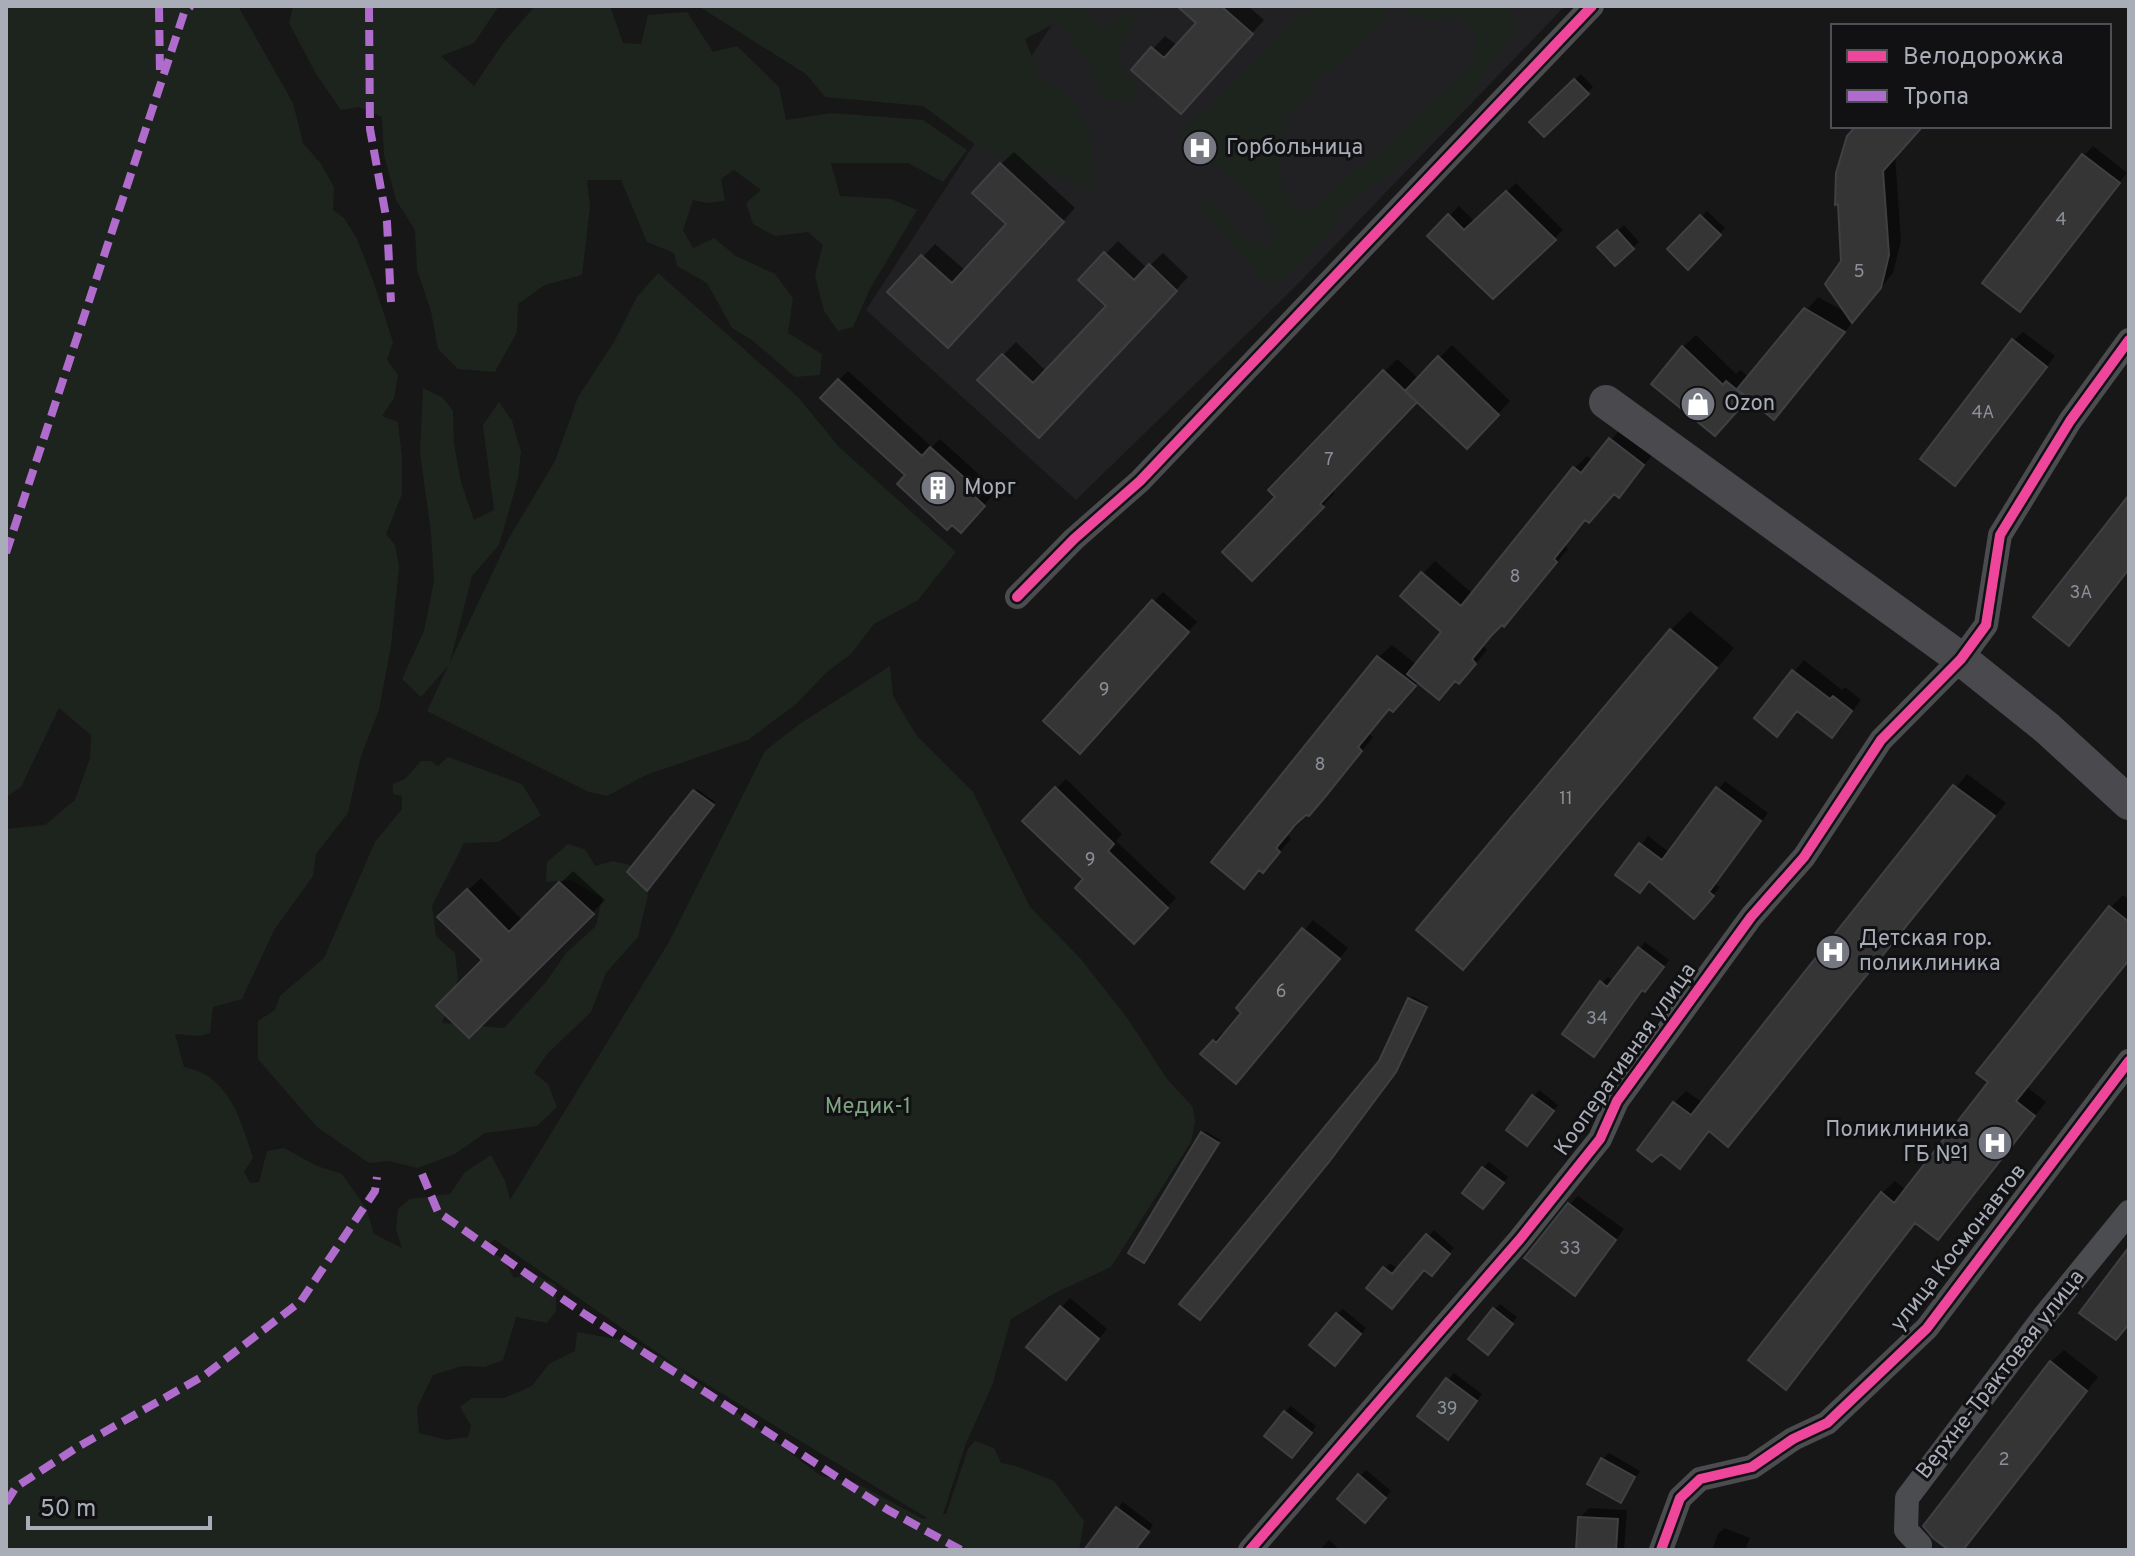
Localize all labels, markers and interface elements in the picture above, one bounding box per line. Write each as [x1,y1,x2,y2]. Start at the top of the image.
legend [1831,24,2111,128]
text: Велодорожка [1903,43,2064,73]
text: Тропа [1903,83,1969,113]
hospital icon: Горбольница [1181,129,1219,167]
place label: Горбольница [1226,135,1363,162]
house number: 4 [2055,209,2067,232]
house number: 5 [1853,261,1865,284]
shop icon: Ozon [1679,385,1717,423]
place label: Ozon [1724,391,1775,418]
house number: 4А [1971,402,1995,425]
house number: 7 [1324,449,1334,472]
building icon: Морг [919,469,957,507]
place label: Морг [964,475,1016,502]
house number: 8 [1510,566,1521,589]
house number: 3А [2070,582,2092,605]
house number: 9 [1099,679,1109,702]
house number: 8 [1315,754,1326,777]
house number: 11 [1559,788,1573,811]
house number: 9 [1085,849,1095,872]
place label: Детская гор. поликлиника [1859,926,2001,978]
hospital icon: Детская гор. поликлиника [1814,933,1852,971]
street label: Кооперативная улица [1549,958,1703,1162]
house number: 6 [1276,981,1286,1004]
house number: 34 [1586,1008,1608,1031]
park label: Медик-1 [825,1094,911,1121]
place label: Поликлиника ГБ №1 [1825,1117,1969,1169]
hospital icon: Поликлиника ГБ №1 [1976,1124,2014,1162]
street label: улица Космонавтов [1885,1159,2033,1337]
house number: 33 [1559,1238,1581,1261]
street label: Верхне-Трактовая улица [1911,1265,2091,1485]
house number: 39 [1436,1398,1458,1421]
house number: 2 [1998,1449,2010,1472]
scale bar [28,1480,210,1530]
text: 50 m [40,1495,96,1525]

